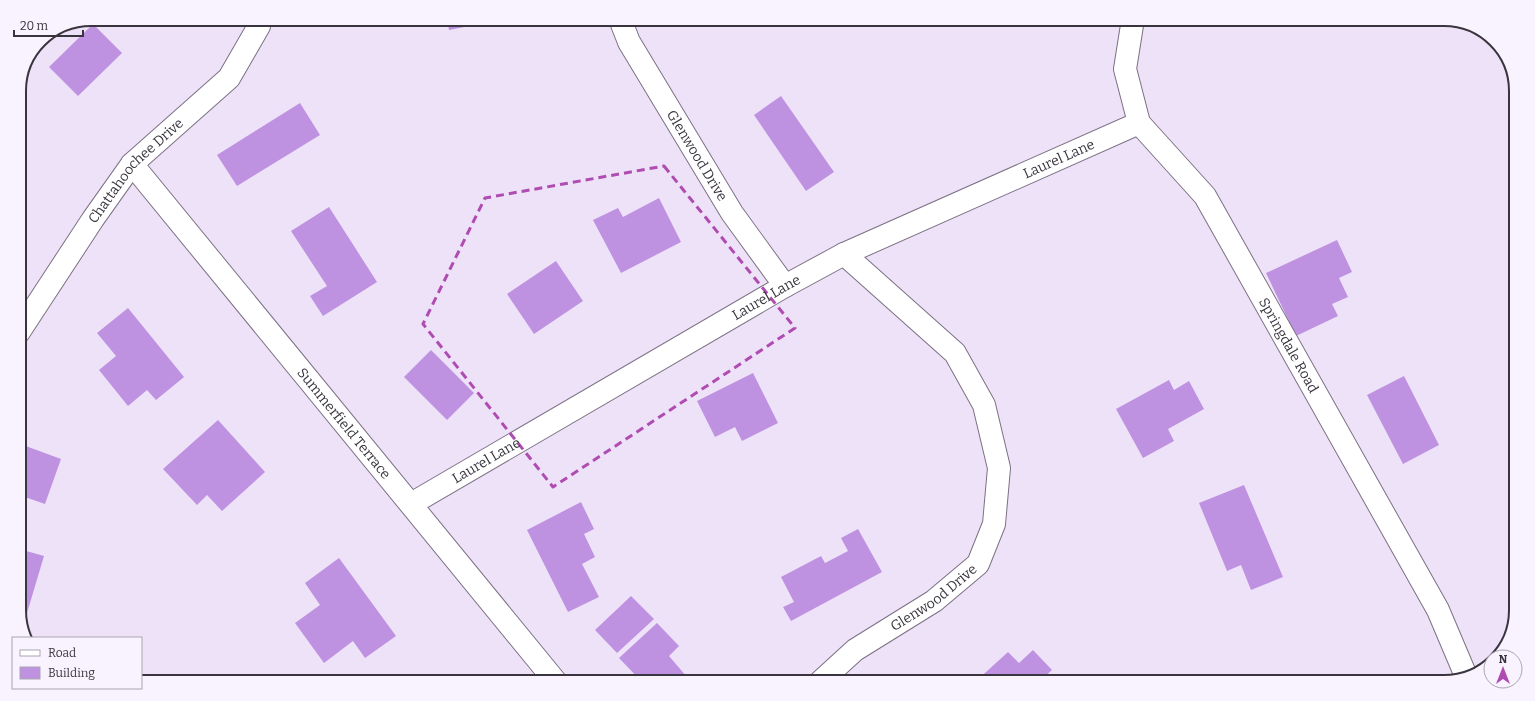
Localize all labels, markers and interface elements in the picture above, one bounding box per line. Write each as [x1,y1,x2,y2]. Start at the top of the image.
scale bar [14,12,83,38]
text: 20 m [20,19,49,33]
street label: Glenwood Drive [663,107,731,204]
street label: Chattahoochee Drive [85,115,187,227]
street label: Laurel Lane [1021,136,1097,182]
street label: Laurel Lane [729,271,803,324]
street label: Springdale Road [1255,295,1322,396]
street label: Summerfield Terrace [293,365,394,483]
street label: Laurel Lane [449,434,524,487]
street label: Glenwood Drive [887,561,980,635]
legend [12,637,142,689]
text: Road [48,646,76,660]
north arrow [1483,649,1523,689]
text: N [1499,653,1508,666]
text: Building [48,666,95,680]

